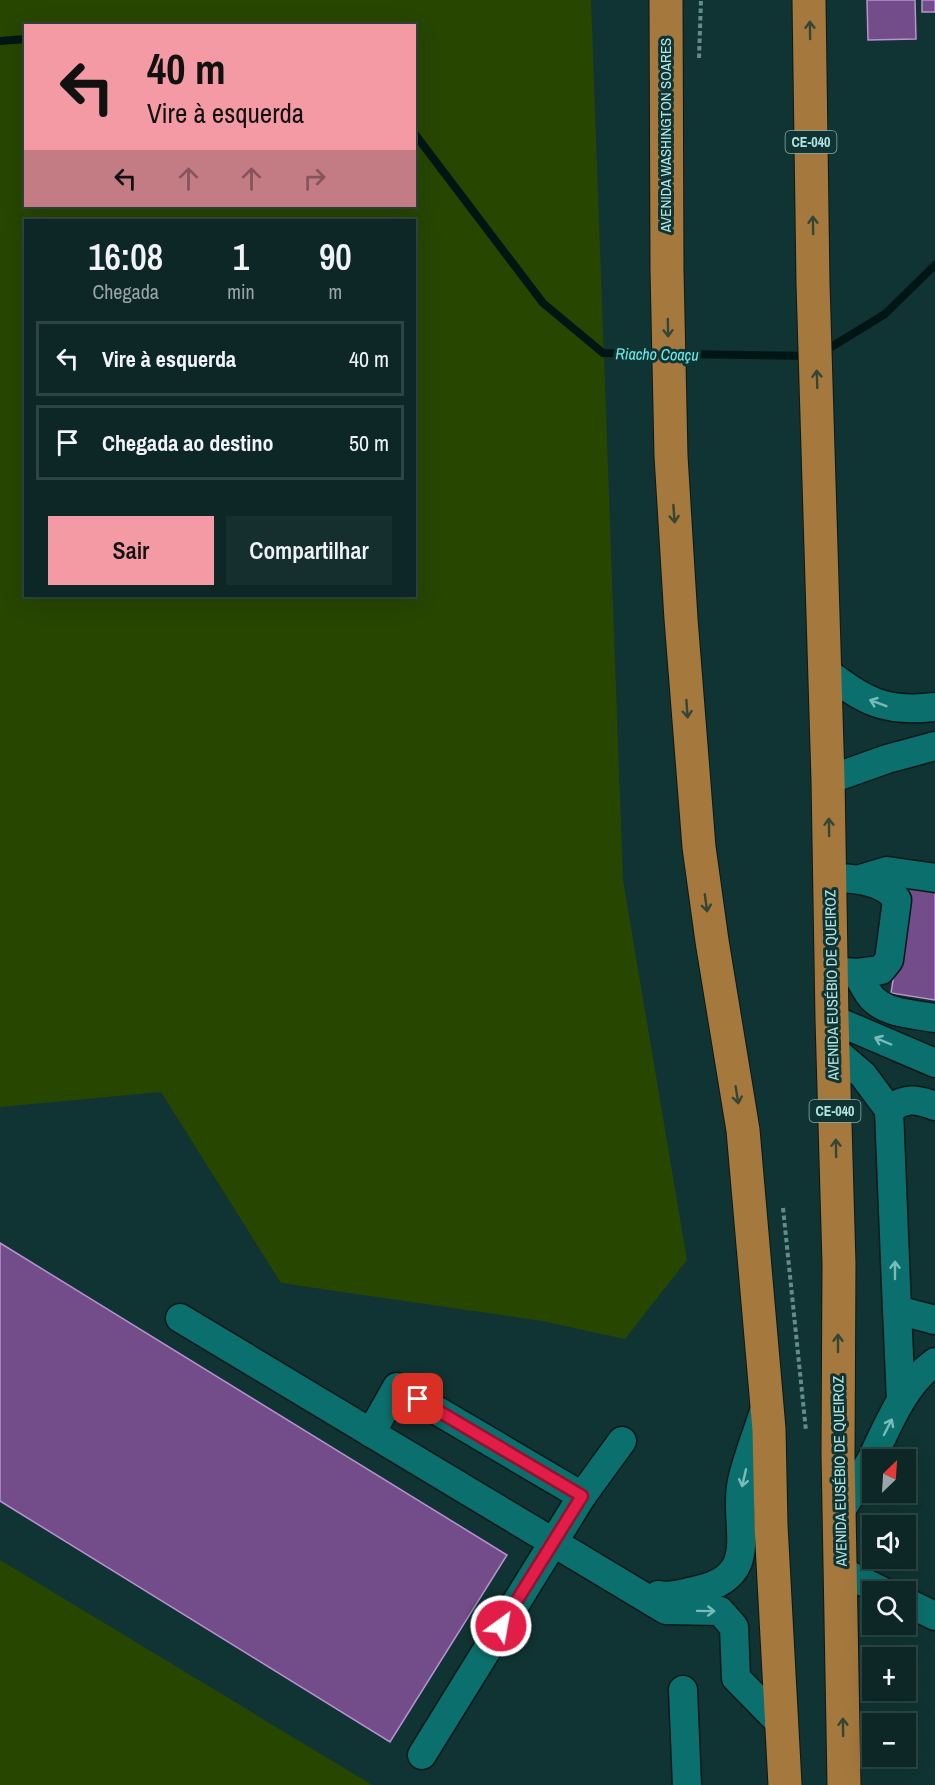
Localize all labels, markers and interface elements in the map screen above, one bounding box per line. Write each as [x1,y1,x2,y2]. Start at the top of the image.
one-way arrow [804,21,815,41]
street label: AVENIDA WASHINGTON SOARES [655,38,676,233]
text: 40 m [147,41,226,97]
icon: left [48,48,126,126]
text: Vire à esquerda [147,95,304,131]
road number: CE-040 [786,131,836,153]
icon: left [109,162,142,195]
icon: ahead [172,162,205,195]
icon: ahead [235,162,268,195]
icon: right [298,162,331,195]
one-way arrow [807,216,818,236]
text: 16:08 [88,233,163,281]
text: 1 [233,233,249,281]
text: 90 [319,233,352,281]
text: Chegada [92,278,159,305]
text: min [227,278,255,305]
text: m [328,278,342,305]
one-way arrow [662,318,674,338]
icon: left [51,342,84,375]
water label: Riacho Coaçu [615,342,699,366]
text: Vire à esquerda [102,344,236,374]
text: 40 m [349,344,389,374]
one-way arrow [811,370,823,390]
icon: arrive [51,426,84,459]
text: Chegada ao destino [102,428,273,458]
text: 50 m [349,428,389,458]
one-way arrow [669,504,680,524]
button: Sair [48,516,214,585]
button: Compartilhar [226,516,392,585]
one-way arrow [869,697,887,708]
one-way arrow [682,698,693,718]
one-way arrow [823,817,835,837]
street label: AVENIDA EUSÉBIO DE QUEIROZ [819,889,844,1081]
one-way arrow [701,893,712,912]
one-way arrow [875,1035,893,1046]
one-way arrow [732,1085,743,1105]
road number: CE-040 [810,1100,860,1122]
one-way arrow [830,1138,842,1158]
one-way arrow [889,1261,901,1281]
one-way arrow [832,1333,844,1353]
pin [392,1373,443,1424]
street label: AVENIDA EUSÉBIO DE QUEIROZ [827,1375,852,1567]
icon: arrive [401,1382,434,1415]
one-way arrow [882,1418,894,1436]
north arrow [862,1449,916,1503]
map controls [862,1449,916,1767]
one-way arrow [737,1468,749,1487]
button: sound [862,1515,916,1569]
button: search [862,1581,916,1635]
position arrow [469,1594,533,1658]
one-way arrow [696,1605,716,1617]
button: + [862,1647,916,1701]
button: − [862,1713,916,1767]
one-way arrow [837,1717,849,1737]

